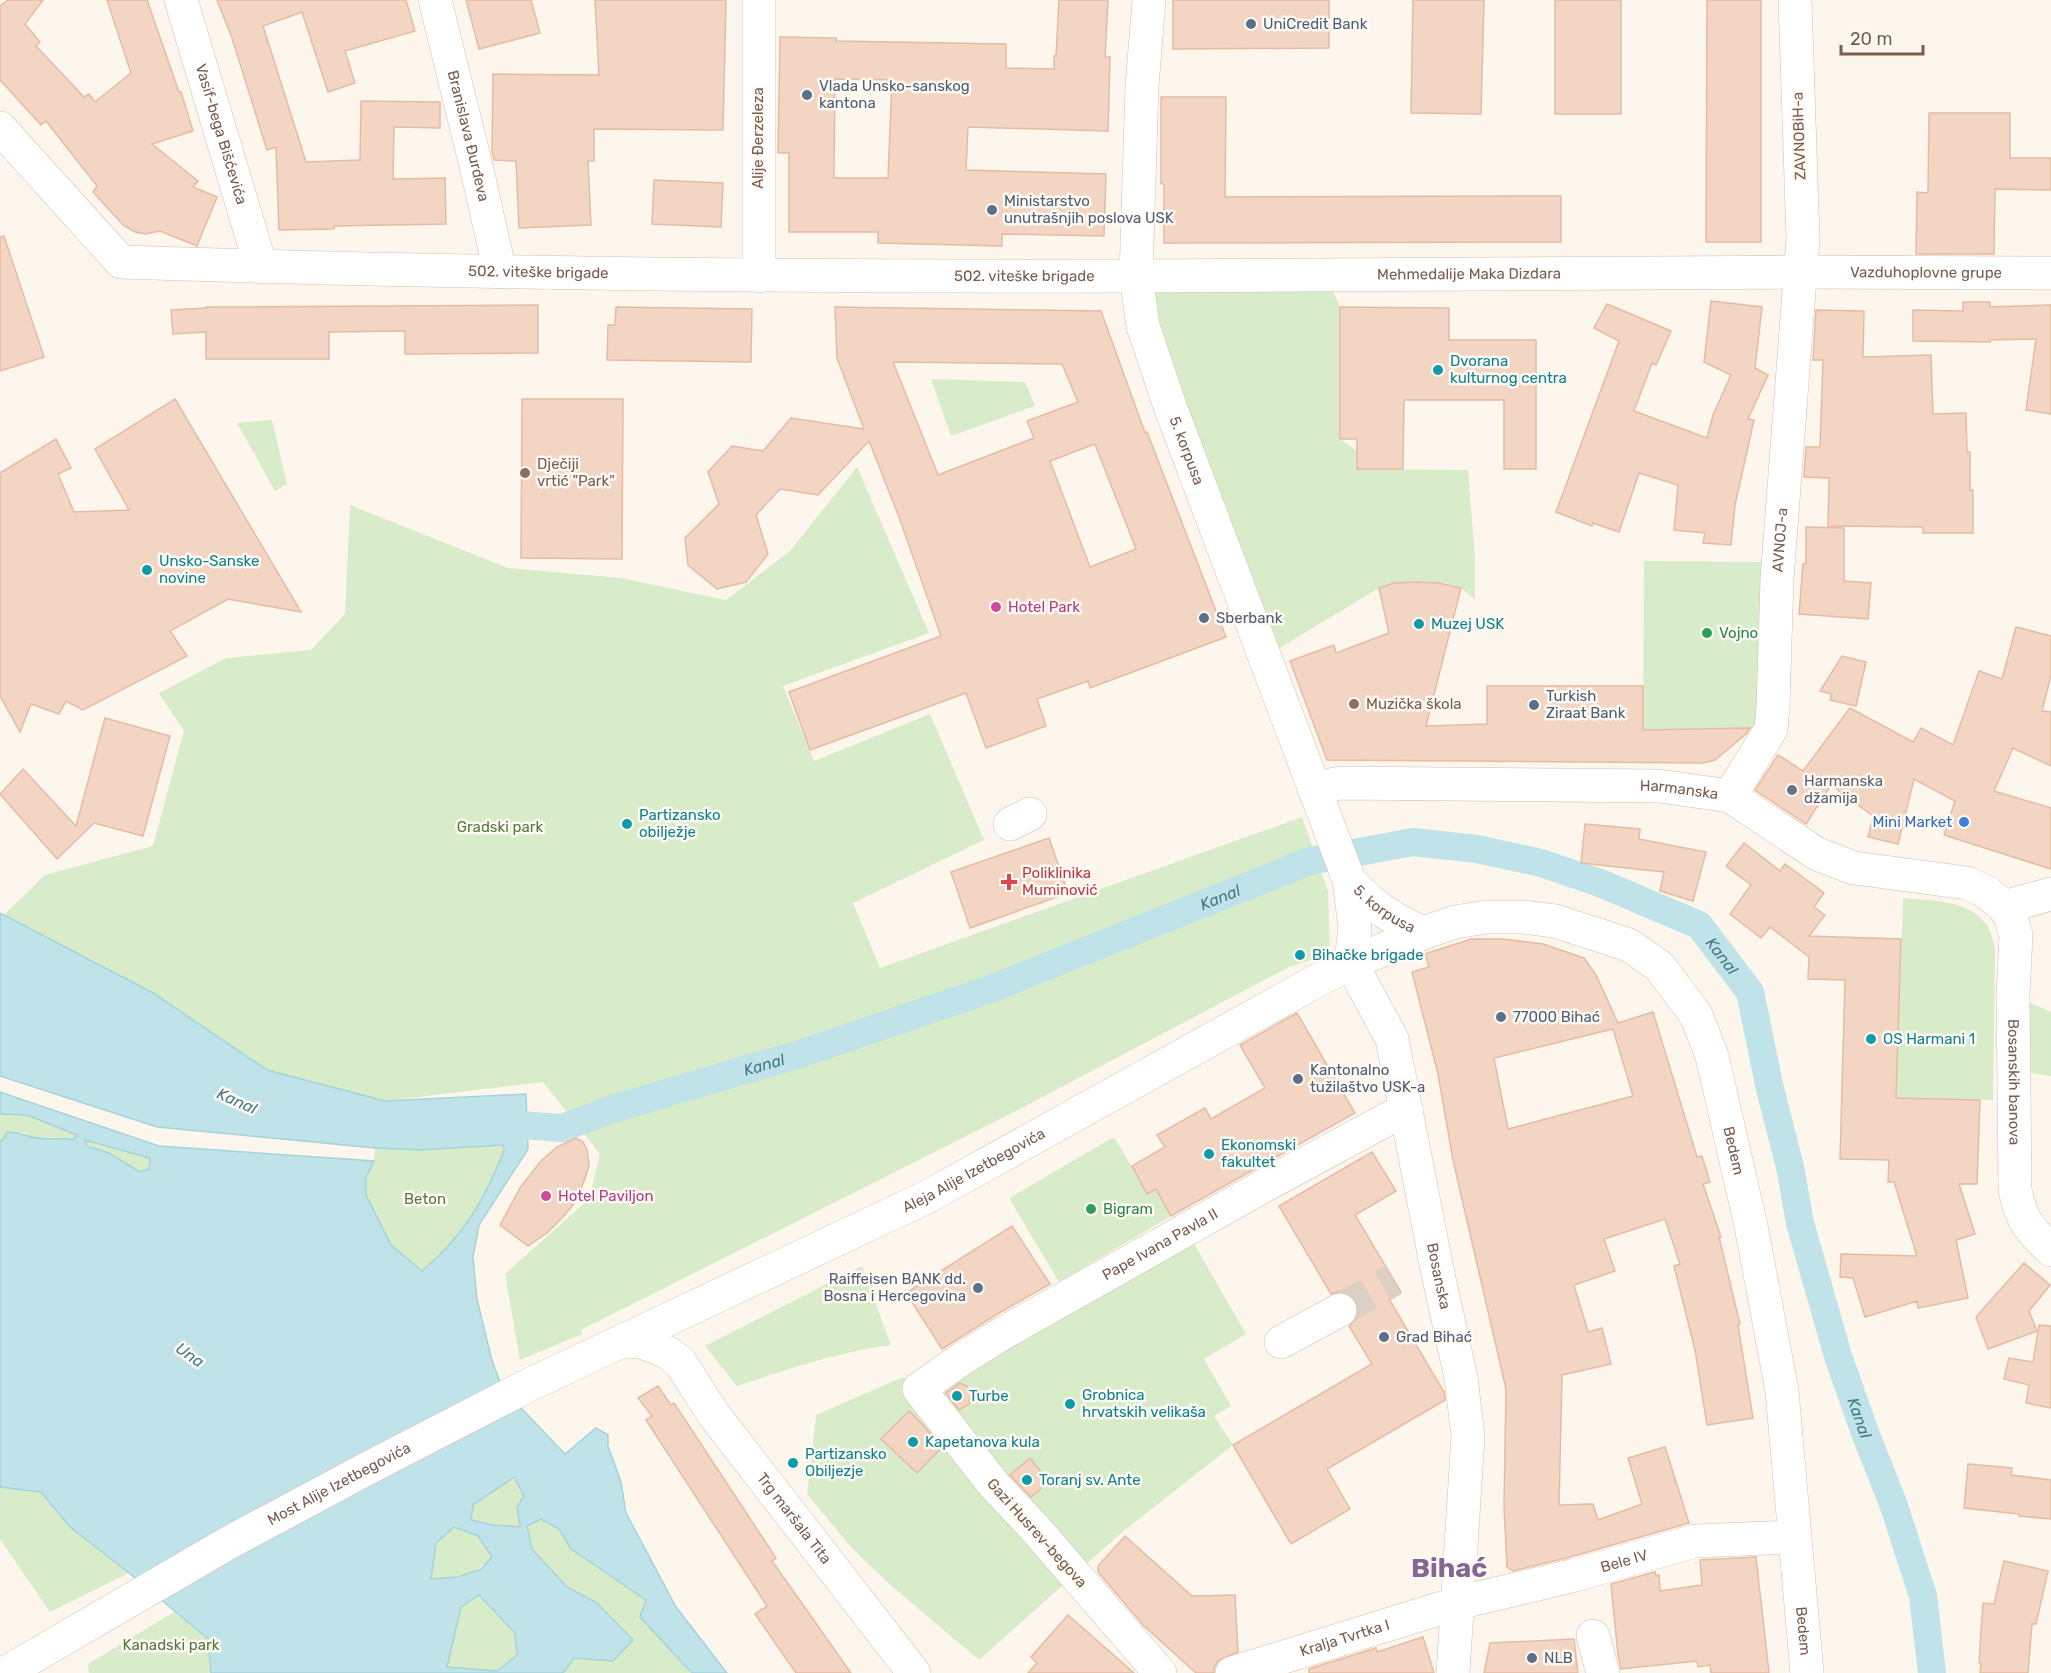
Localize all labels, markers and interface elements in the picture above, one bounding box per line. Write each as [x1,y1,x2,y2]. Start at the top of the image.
place label: UniCredit Bank [1263,15,1368,33]
marker: UniCredit Bank [1244,17,1258,31]
scale bar [1841,18,1924,56]
text: 20 m [1850,28,1892,50]
street label: Vasif-bega Bišćevića [192,62,251,206]
street label: Branislava Đurđeva [444,68,493,203]
place label: Vlada Unsko-sanskog kantona [819,77,970,112]
street label: Alije Đerzeleza [749,87,767,189]
marker: Vlada Unsko-sanskog kantona [800,88,814,102]
street label: ZAVNOBiH-a [1788,92,1810,180]
place label: Ministarstvo unutrašnjih poslova USK [1004,192,1174,227]
marker: Ministarstvo unutrašnjih poslova USK [985,203,999,217]
street label: 502. viteške brigade [468,262,609,282]
street label: Vazduhoplovne grupe [1850,263,2002,282]
street label: Mehmedalije Maka Dizdara [1377,264,1561,284]
street label: 502. viteške brigade [954,267,1095,285]
place label: Dvorana kulturnog centra [1450,352,1567,387]
marker: Dvorana kulturnog centra [1431,363,1445,377]
street label: 5. korpusa [1166,414,1208,487]
place label: Dječiji vrtić "Park" [537,455,615,490]
marker: Dječiji vrtić "Park" [518,466,532,480]
street label: AVNOJ-a [1769,507,1791,573]
place label: Unsko-Sanske novine [159,552,259,587]
marker: Unsko-Sanske novine [140,563,154,577]
place label: Hotel Park [1008,598,1080,616]
marker: Hotel Park [989,600,1003,614]
place label: Sberbank [1216,609,1283,627]
marker: Sberbank [1197,611,1211,625]
place label: Muzej USK [1431,615,1504,633]
marker: Muzej USK [1412,617,1426,631]
place label: Vojno [1719,624,1758,642]
marker: Vojno [1700,626,1714,640]
place label: Turkish Ziraat Bank [1546,687,1626,722]
place label: Muzička škola [1366,695,1462,713]
marker: Muzička škola [1347,697,1361,711]
marker: Turkish Ziraat Bank [1527,698,1541,712]
place label: Harmanska džamija [1804,772,1883,807]
street label: Harmanska [1640,777,1719,803]
marker: Harmanska džamija [1785,783,1799,797]
place label: Partizansko obilježje [639,806,721,841]
place label: Mini Market [1873,813,1952,831]
marker: Mini Market [1957,815,1971,829]
marker: Partizansko obilježje [620,817,634,831]
park label: Gradski park [457,818,543,836]
place label: Poliklinika Muminović [1022,864,1098,899]
marker: Poliklinika Muminović [1000,873,1018,891]
water label: Kanal [1197,880,1244,914]
street label: 5. korpusa [1350,881,1418,937]
water label: Kanal [1702,933,1743,979]
place label: Bihačke brigade [1312,946,1424,964]
marker: Bihačke brigade [1293,948,1307,962]
place label: 77000 Bihać [1513,1008,1600,1026]
marker: 77000 Bihać [1494,1010,1508,1024]
street label: Bosanskih banova [2004,1019,2024,1145]
place label: OS Harmani 1 [1883,1030,1975,1048]
marker: OS Harmani 1 [1864,1032,1878,1046]
water label: Kanal [741,1049,788,1079]
place label: Kantonalno tužilaštvo USK-a [1310,1061,1425,1096]
marker: Kantonalno tužilaštvo USK-a [1291,1072,1305,1086]
water label: Kanal [214,1084,261,1119]
street label: Aleja Alije Izetbegovića [899,1124,1048,1216]
street label: Bedem [1719,1125,1748,1177]
place label: Ekonomski fakultet [1221,1136,1296,1171]
marker: Ekonomski fakultet [1202,1147,1216,1161]
place label: Hotel Paviljon [558,1187,654,1205]
marker: Hotel Paviljon [539,1189,553,1203]
park label: Beton [404,1190,446,1208]
place label: Bigram [1103,1200,1153,1218]
marker: Bigram [1084,1202,1098,1216]
street label: Pape Ivana Pavla II [1099,1205,1221,1284]
street label: Bosanska [1423,1241,1455,1311]
place label: Raiffeisen BANK dd. Bosna i Hercegovina [823,1270,966,1305]
marker: Raiffeisen BANK dd. Bosna i Hercegovina [971,1281,985,1295]
place label: Grad Bihać [1396,1328,1472,1346]
marker: Grad Bihać [1377,1330,1391,1344]
water label: Una [172,1339,208,1371]
place label: Grobnica hrvatskih velikaša [1082,1386,1206,1421]
place label: Turbe [969,1387,1009,1405]
marker: Turbe [950,1389,964,1403]
water label: Kanal [1844,1395,1876,1442]
marker: Grobnica hrvatskih velikaša [1063,1397,1077,1411]
place label: Kapetanova kula [925,1433,1040,1451]
marker: Kapetanova kula [906,1435,920,1449]
street label: Most Alije Izetbegovića [264,1439,414,1529]
place label: Partizansko Obiljezje [805,1445,887,1480]
marker: Partizansko Obiljezje [786,1456,800,1470]
street label: Trg maršala Tita [753,1469,835,1568]
place label: Toranj sv. Ante [1039,1471,1141,1489]
marker: Toranj sv. Ante [1020,1473,1034,1487]
street label: Gazi Husrev-begova [983,1475,1091,1591]
street label: Bele IV [1599,1546,1650,1576]
district label: Bihać [1411,1552,1487,1584]
street label: Bedem [1792,1606,1814,1656]
street label: Kralja Tvrtka I [1298,1616,1392,1660]
park label: Kanadski park [123,1636,220,1654]
place label: NLB [1544,1649,1573,1667]
marker: NLB [1525,1651,1539,1665]

